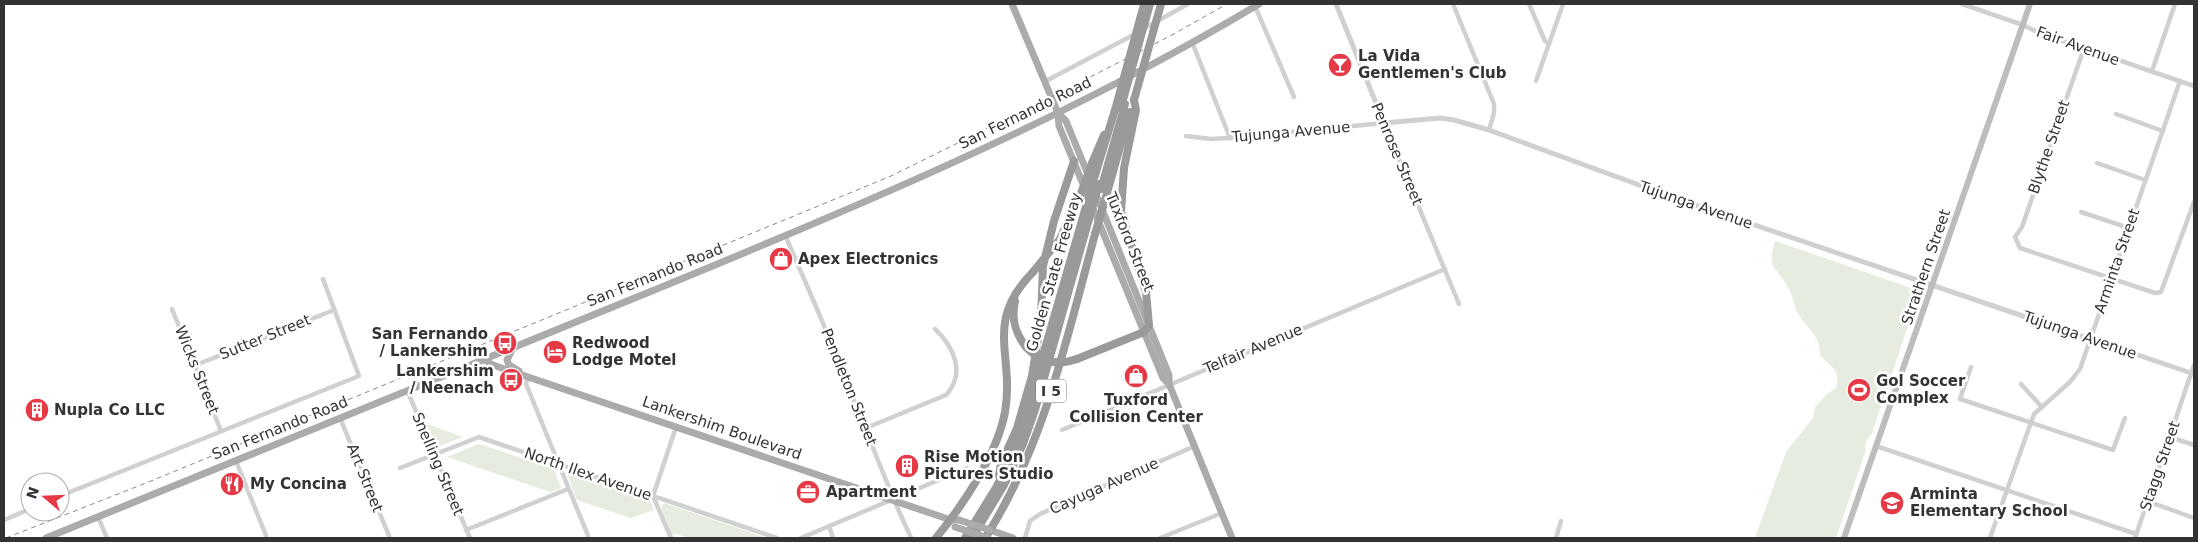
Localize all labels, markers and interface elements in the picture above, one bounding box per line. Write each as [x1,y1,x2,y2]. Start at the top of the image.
street label: Fair Avenue [2034,23,2122,69]
place label: La Vida Gentlemen's Club [1358,47,1507,82]
bar icon: La Vida Gentlemen's Club [1327,52,1353,78]
street label: San Fernando Road [956,73,1094,153]
street label: Blythe Street [2024,97,2074,196]
street label: Penrose Street [1367,100,1427,208]
street label: Tujunga Avenue [1230,118,1351,146]
street label: Tujunga Avenue [1636,177,1755,233]
street label: Tuxford Street [1102,189,1158,294]
street label: Golden State Freeway [1023,190,1085,354]
street label: Arminta Street [2091,206,2143,316]
street label: Strathern Street [1898,207,1954,327]
street label: San Fernando Road [584,239,726,311]
shop icon: Apex Electronics [768,246,794,272]
place label: Apex Electronics [798,250,938,268]
street label: Tujunga Avenue [2020,307,2139,363]
street label: Sutter Street [217,311,313,363]
street label: Telfair Avenue [1200,320,1305,378]
street label: Wicks Street [171,323,223,417]
place label: San Fernando / Lankershim [371,325,488,360]
street label: Pendleton Street [817,326,881,448]
bus stop icon: San Fernando / Lankershim [492,330,518,356]
place label: Redwood Lodge Motel [572,334,676,369]
hotel icon: Redwood Lodge Motel [542,339,568,365]
place label: Lankershim / Neenach [396,362,494,397]
shop icon: Tuxford Collision Center [1123,363,1149,389]
bus stop icon: Lankershim / Neenach [498,367,524,393]
place label: Gol Soccer Complex [1876,372,1966,407]
sports icon: Gol Soccer Complex [1846,377,1872,403]
road number: I 5 [1036,380,1066,402]
place label: Tuxford Collision Center [1069,391,1203,426]
street label: San Fernando Road [209,392,351,464]
street label: Lankershim Boulevard [640,392,804,464]
building icon: Nupla Co LLC [24,397,50,423]
place label: Nupla Co LLC [54,401,165,419]
street label: Snelling Street [408,410,468,518]
street label: Stagg Street [2136,419,2184,513]
street label: Art Street [343,441,387,515]
street label: North Ilex Avenue [522,444,654,504]
place label: Rise Motion Pictures Studio [924,448,1053,483]
building icon: Rise Motion Pictures Studio [894,453,920,479]
street label: Cayuga Avenue [1047,454,1161,518]
restaurant icon: My Concina [219,471,245,497]
north arrow [20,472,70,522]
place label: My Concina [250,475,347,493]
office icon: Apartment [795,479,821,505]
place label: Apartment [826,483,917,501]
text: N [23,485,42,501]
place label: Arminta Elementary School [1910,485,2068,520]
school or university icon: Arminta Elementary School [1879,490,1905,516]

